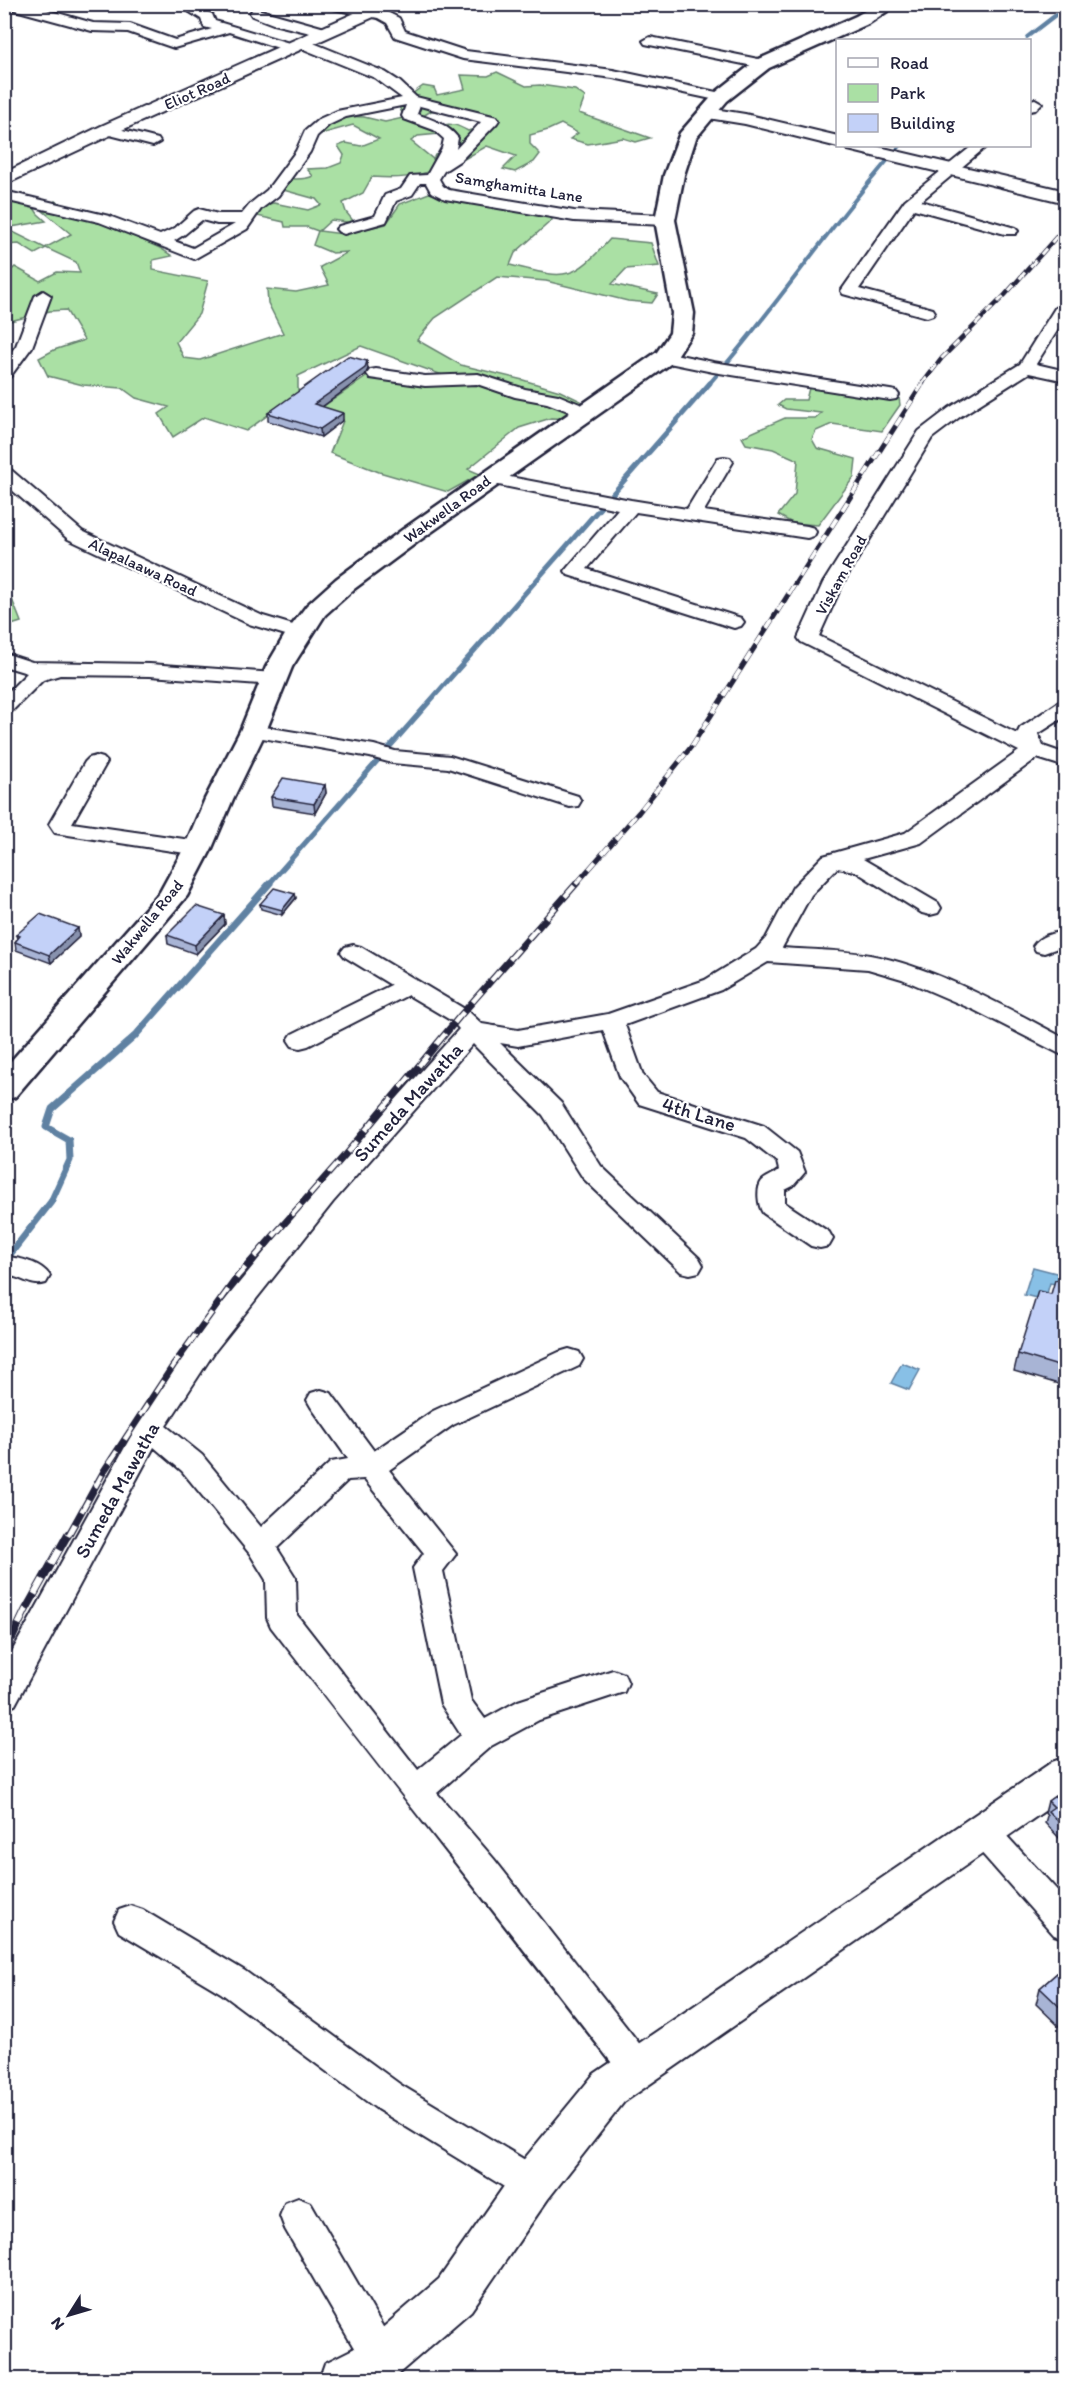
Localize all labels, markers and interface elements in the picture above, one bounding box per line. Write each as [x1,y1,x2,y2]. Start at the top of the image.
legend [836,39,1031,147]
text: Road [890,52,929,74]
street label: Eliot Road [161,68,233,114]
text: Park [890,82,925,104]
text: Building [890,112,956,134]
street label: Samghamitta Lane [454,168,584,207]
street label: Wakwella Road [400,471,495,547]
street label: Viskam Road [811,531,871,618]
street label: Alapalaawa Road [86,534,200,601]
street label: Wakwella Road [107,876,187,968]
street label: Sumeda Mawatha [348,1037,468,1166]
street label: 4th Lane [659,1091,739,1137]
street label: Sumeda Mawatha [70,1417,165,1562]
north arrow [39,2285,99,2345]
text: N [47,2314,68,2334]

